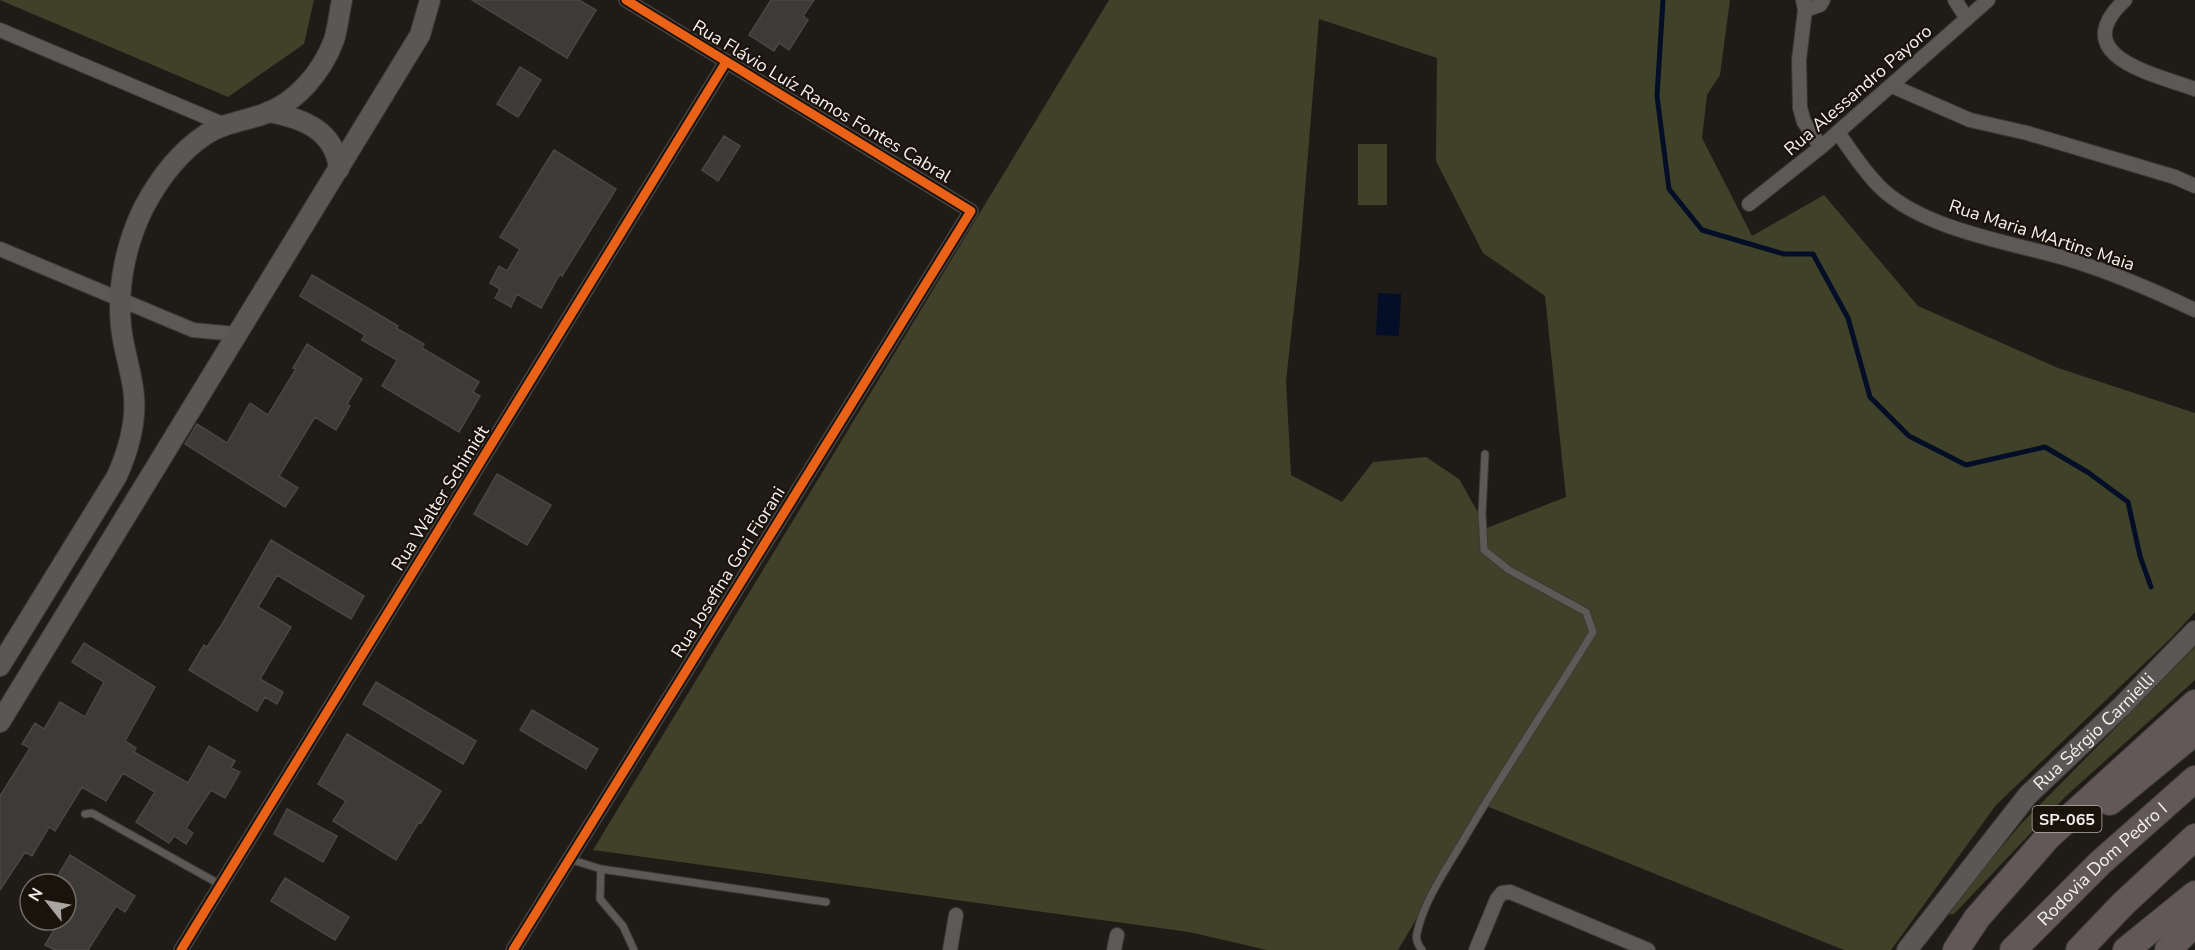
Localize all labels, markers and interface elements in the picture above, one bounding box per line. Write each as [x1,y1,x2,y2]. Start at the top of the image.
street label: Rua Flávio Luíz Ramos Fontes Cabral [688,14,956,188]
street label: Rua Alessandro Payoro [1779,19,1937,161]
street label: Rua Maria MArtins Maia [1946,194,2138,276]
street label: Rua Walter Schimidt [386,420,495,575]
street label: Rua Josefina Gori Fiorani [665,482,791,662]
street label: Rua Sérgio Carnielli [2028,668,2160,796]
street label: Rodovia Dom Pedro I [2032,797,2172,931]
road number: SP-065 [2032,806,2102,832]
north arrow [18,872,78,932]
text: N [23,884,49,906]

